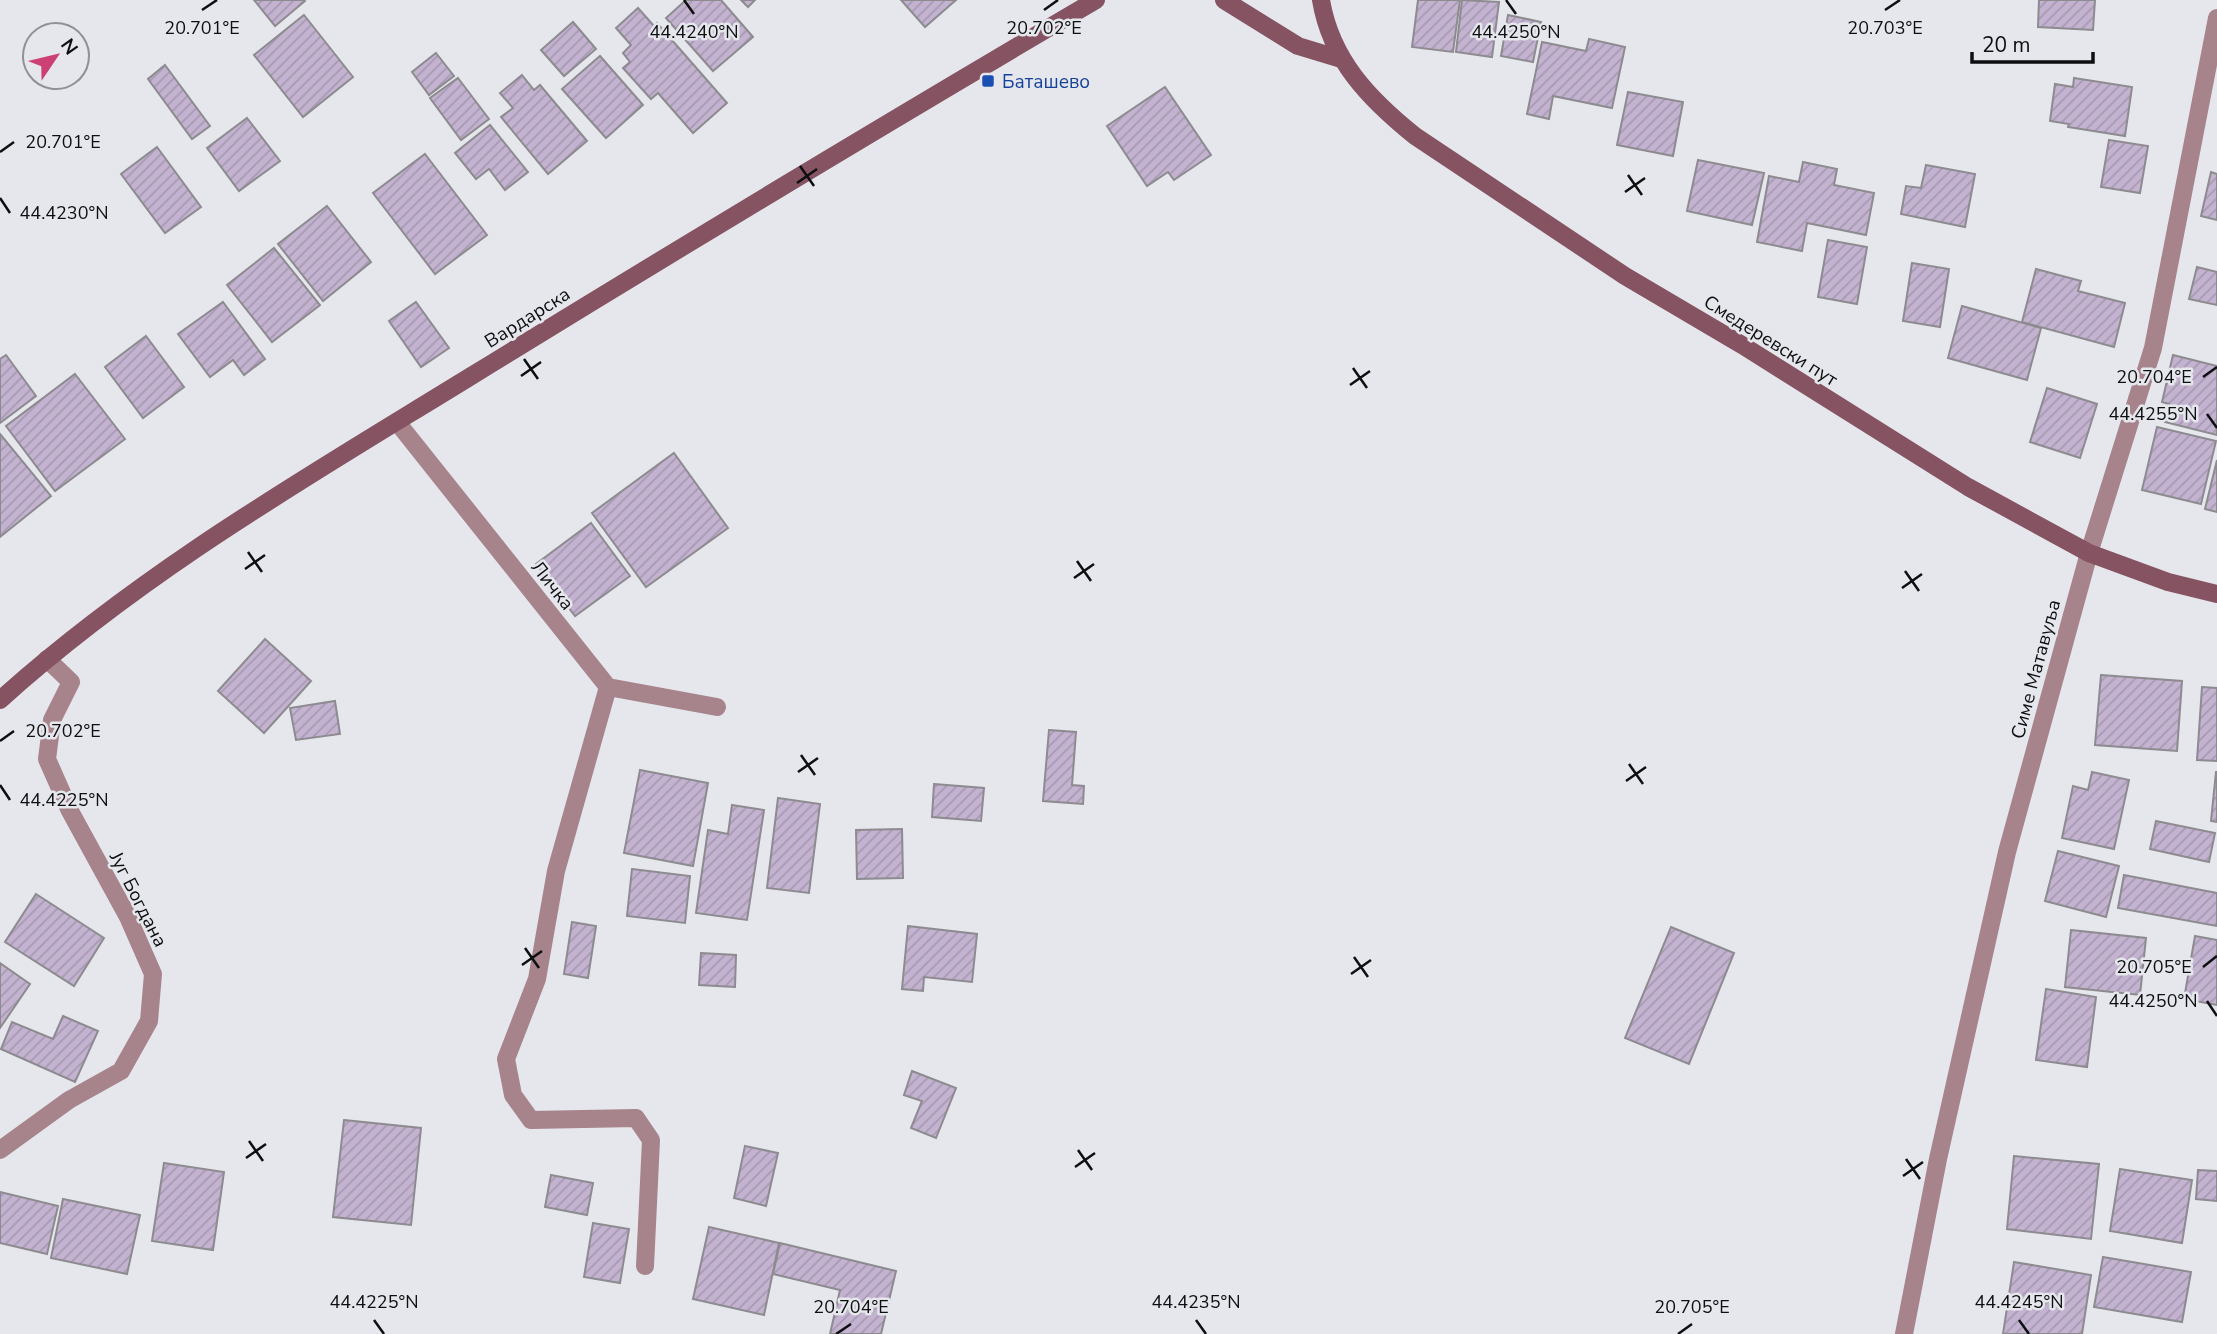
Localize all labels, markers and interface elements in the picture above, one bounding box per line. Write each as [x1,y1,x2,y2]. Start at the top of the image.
text: 20.701°E [164,16,240,40]
text: 20.702°E [1006,16,1082,40]
text: 20.703°E [1847,16,1923,40]
text: 44.4240°N [650,20,738,44]
text: 44.4250°N [1472,20,1560,44]
north arrow [21,21,91,91]
scale bar [1972,21,2093,65]
text: 20 m [1982,31,2031,59]
text: N [54,34,84,60]
place label: Баташево [1002,69,1090,95]
marker: Баташево [980,73,996,89]
text: 20.701°E [25,130,101,154]
text: 44.4230°N [20,201,108,225]
street label: Вардарска [480,281,575,354]
street label: Смедеревски пут [1698,289,1843,393]
text: 20.704°E [2116,365,2192,389]
text: 44.4255°N [2109,402,2197,426]
street label: Личка [525,556,580,616]
street label: Симе Матавуља [2005,597,2067,742]
text: 20.702°E [25,719,101,743]
text: 44.4225°N [20,788,108,812]
street label: Југ Богдана [103,846,173,952]
text: 20.705°E [2116,955,2192,979]
text: 44.4250°N [2109,989,2197,1013]
text: 44.4225°N [330,1290,418,1314]
text: 44.4235°N [1152,1290,1240,1314]
text: 44.4245°N [1975,1290,2063,1314]
text: 20.704°E [813,1295,889,1319]
text: 20.705°E [1654,1295,1730,1319]

